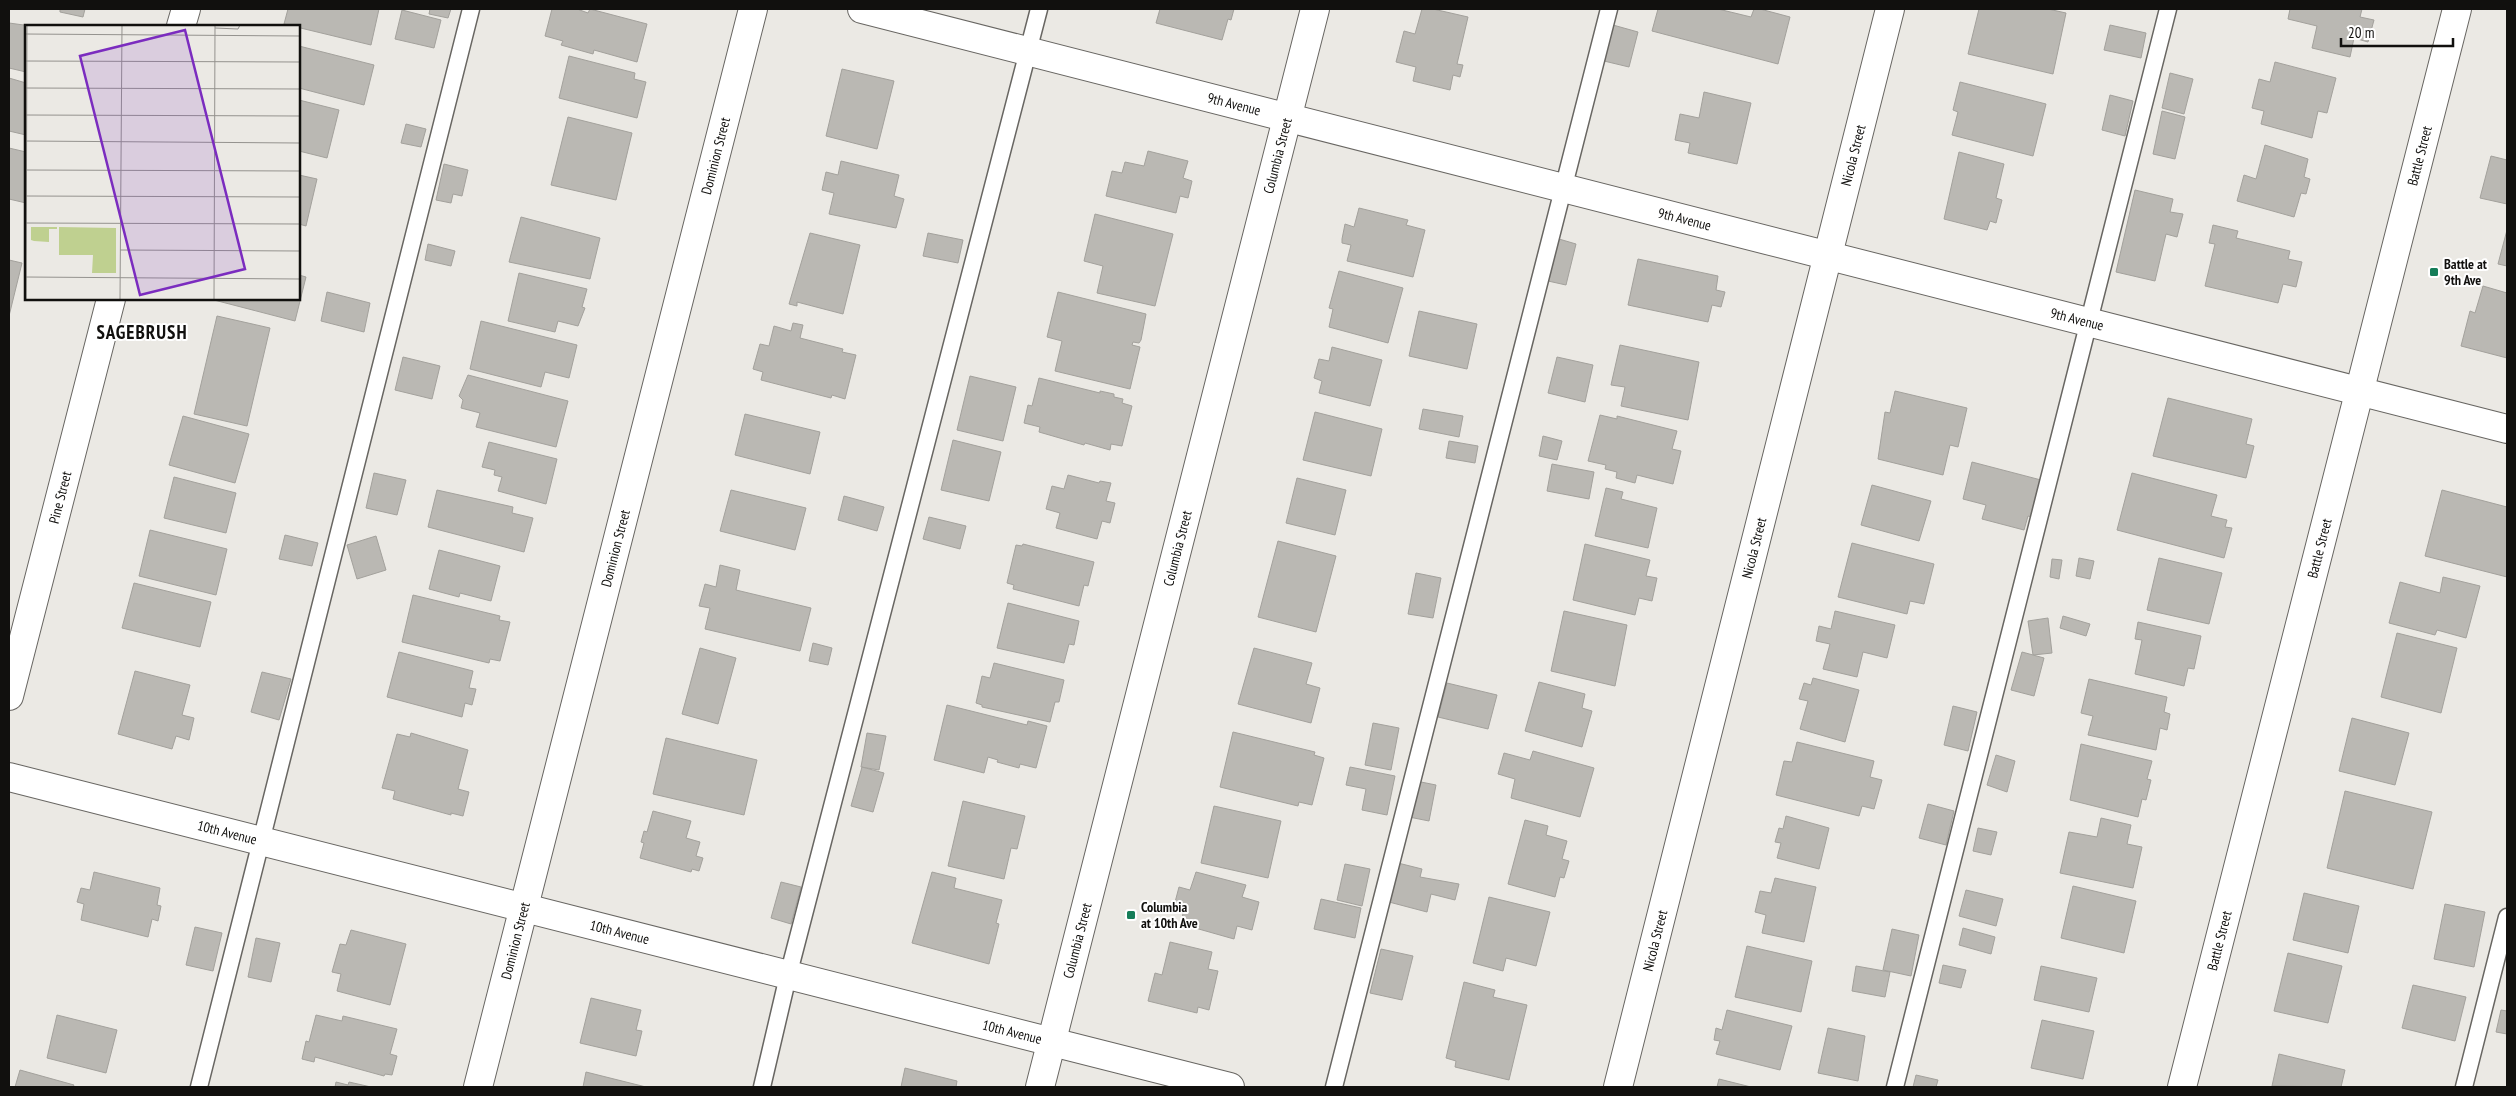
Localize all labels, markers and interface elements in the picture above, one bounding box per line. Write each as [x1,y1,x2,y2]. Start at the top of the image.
scale bar [2341,15,2454,47]
text: 20 m [2348,23,2374,42]
inset map [25,25,300,300]
street label: 9th Avenue [1205,89,1263,119]
street label: Dominion Street [697,115,734,196]
street label: Columbia Street [1259,116,1296,195]
street label: Nicola Street [1837,123,1869,188]
street label: Battle Street [2403,124,2436,188]
street label: 9th Avenue [1656,204,1713,235]
place label: Battle at 9th Ave [2444,255,2487,289]
marker: Battle at 9th Ave [2428,266,2440,278]
street label: 9th Avenue [2048,304,2106,335]
district label: SAGEBRUSH [96,320,188,344]
street label: Pine Street [45,469,75,526]
street label: Dominion Street [597,508,634,589]
street label: Columbia Street [1159,508,1196,588]
street label: Nicola Street [1738,515,1770,580]
street label: Battle Street [2303,516,2336,580]
street label: 10th Avenue [195,816,259,849]
place label: Columbia at 10th Ave [1141,898,1198,932]
street label: Dominion Street [497,900,534,981]
street label: Columbia Street [1059,901,1096,980]
street label: Nicola Street [1639,908,1671,973]
marker: Columbia at 10th Ave [1125,909,1137,921]
street label: Battle Street [2203,909,2236,972]
street label: 10th Avenue [588,916,651,948]
street label: 10th Avenue [980,1016,1044,1048]

